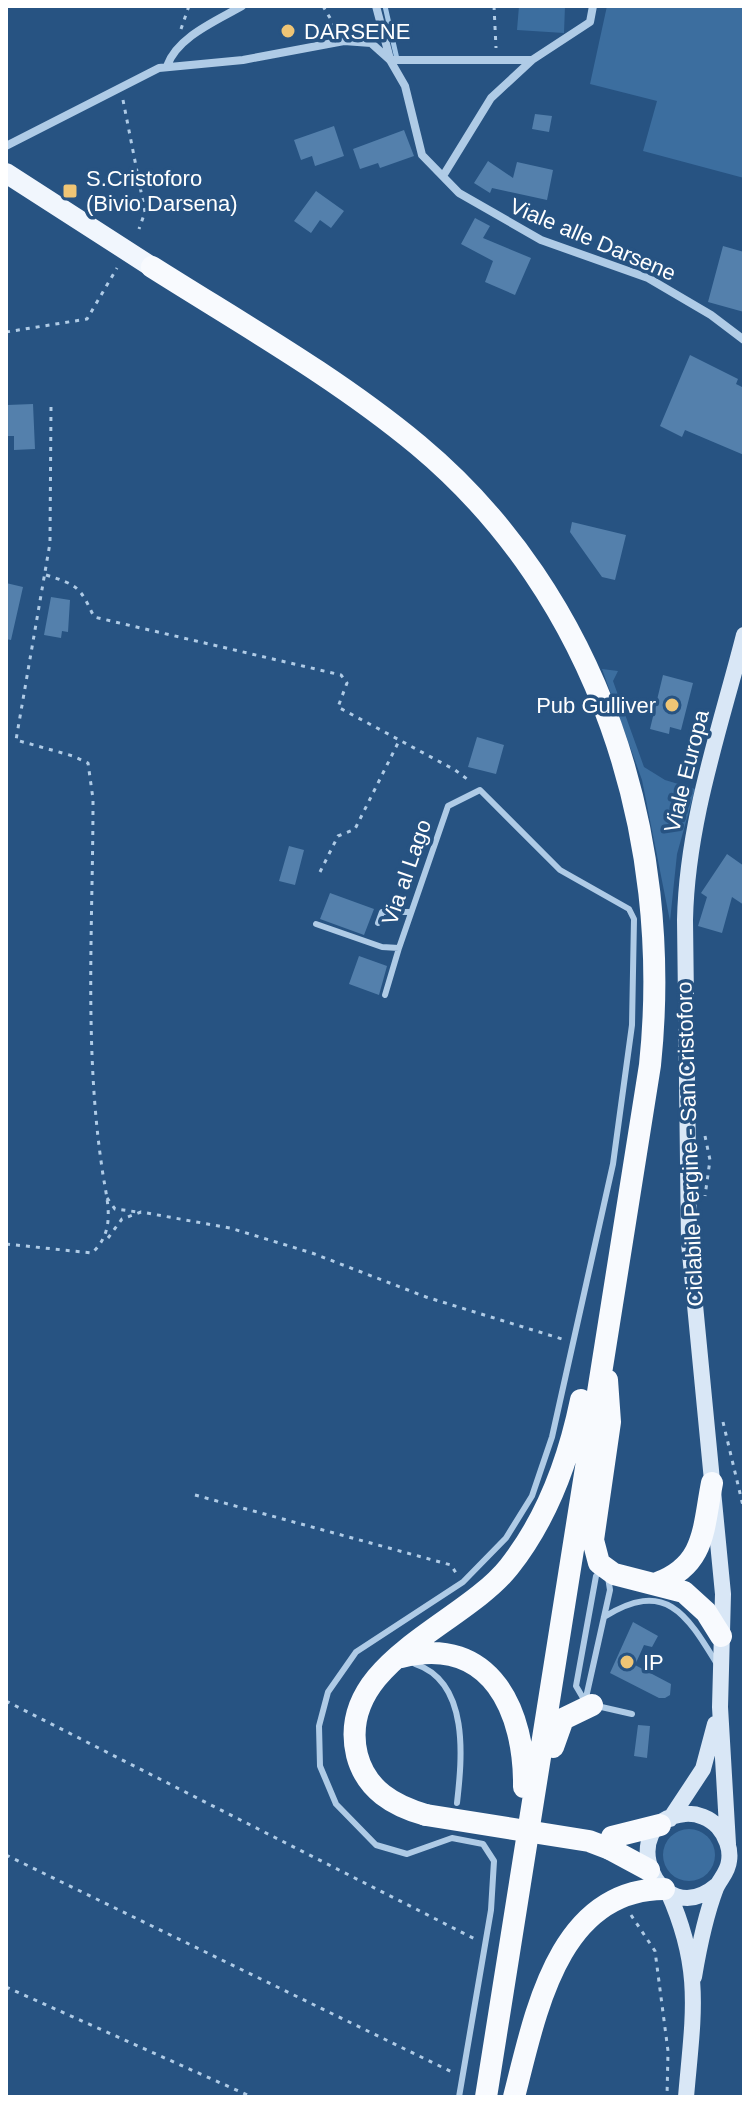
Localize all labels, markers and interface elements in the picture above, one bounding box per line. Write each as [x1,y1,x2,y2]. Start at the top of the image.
place label: DARSENE [304,19,410,44]
marker: DARSENE [279,22,297,40]
place label: S.Cristoforo (Bivio Darsena) [86,166,238,216]
marker: S.Cristoforo (Bivio Darsena) [61,182,79,200]
street label: Viale alle Darsene [506,193,680,286]
place label: Pub Gulliver [536,693,656,718]
marker: Pub Gulliver [663,696,681,714]
street label: Viale Europa [659,706,714,835]
street label: Via al Lago [377,816,436,928]
street label: Ciclabile Pergine - San Cristoforo [671,981,708,1307]
place label: IP [643,1650,664,1675]
marker: IP [618,1653,636,1671]

